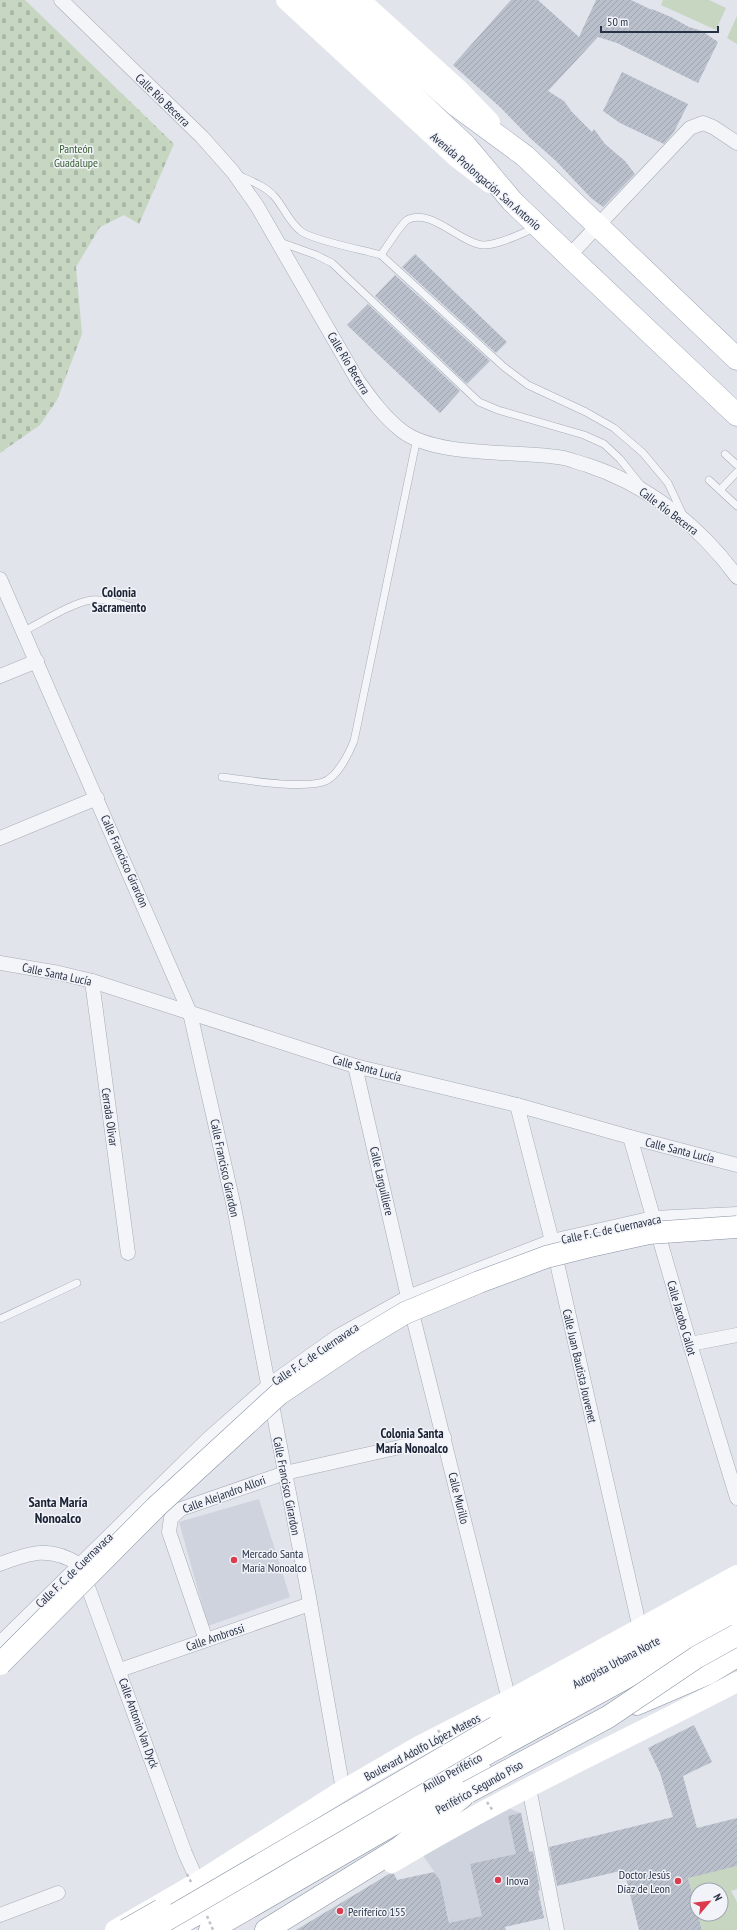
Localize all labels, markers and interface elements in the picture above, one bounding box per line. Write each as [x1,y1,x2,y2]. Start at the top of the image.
scale bar [601,8,718,34]
text: 50 m [607,14,628,29]
street label: Calle Río Becerra [133,70,194,130]
street label: Avenida Prolongación San Antonio [428,129,544,233]
park label: Panteón Guadalupe [54,141,98,170]
street label: Calle Río Becerra [324,329,374,397]
street label: Calle Río Becerra [636,484,702,538]
district label: Colonia Sacramento [92,584,146,616]
street label: Calle Francisco Girardon [98,812,152,910]
street label: Calle Santa Lucía [21,959,93,989]
street label: Calle Santa Lucía [331,1052,403,1084]
street label: Cerrada Olivar [98,1087,122,1148]
street label: Calle Francisco Girardon [207,1118,243,1218]
street label: Calle Santa Lucía [644,1134,716,1166]
street label: Calle Larguilliere [367,1145,397,1217]
street label: Calle F. C. de Cuernavaca [560,1211,662,1247]
street label: Calle Jacobo Callot [664,1279,700,1358]
street label: Calle Juan Bautista Jouvenet [560,1307,601,1425]
street label: Calle F. C. de Cuernavaca [269,1319,361,1389]
district label: Colonia Santa María Nonoalco [376,1425,448,1457]
street label: Calle Francisco Girardon [270,1436,304,1536]
street label: Calle Murillo [445,1471,473,1525]
street label: Calle Alejandro Allori [180,1472,268,1516]
district label: Santa María Nonoalco [28,1493,88,1527]
street label: Calle F. C. de Cuernavaca [32,1529,116,1611]
place label: Mercado Santa María Nonoalco [242,1546,307,1575]
marker: Mercado Santa María Nonoalco [229,1555,239,1565]
street label: Calle Ambrossi [184,1620,246,1654]
street label: Autopista Urbana Norte [570,1633,663,1691]
street label: Calle Antonio Van Dyck [116,1676,162,1770]
street label: Boulevard Adolfo López Mateos [361,1710,483,1784]
street label: Anillo Periférico [420,1749,484,1795]
street label: Periférico Segundo Piso [433,1757,525,1817]
place label: Doctor Jesús Díaz de Leon [617,1867,670,1896]
place label: Inova [506,1873,529,1888]
marker: Inova [493,1875,503,1885]
marker: Doctor Jesús Díaz de Leon [673,1876,683,1886]
north arrow [689,1882,729,1922]
text: N [710,1891,725,1903]
place label: Periferico 155 [348,1904,406,1919]
marker: Periferico 155 [335,1906,345,1916]

